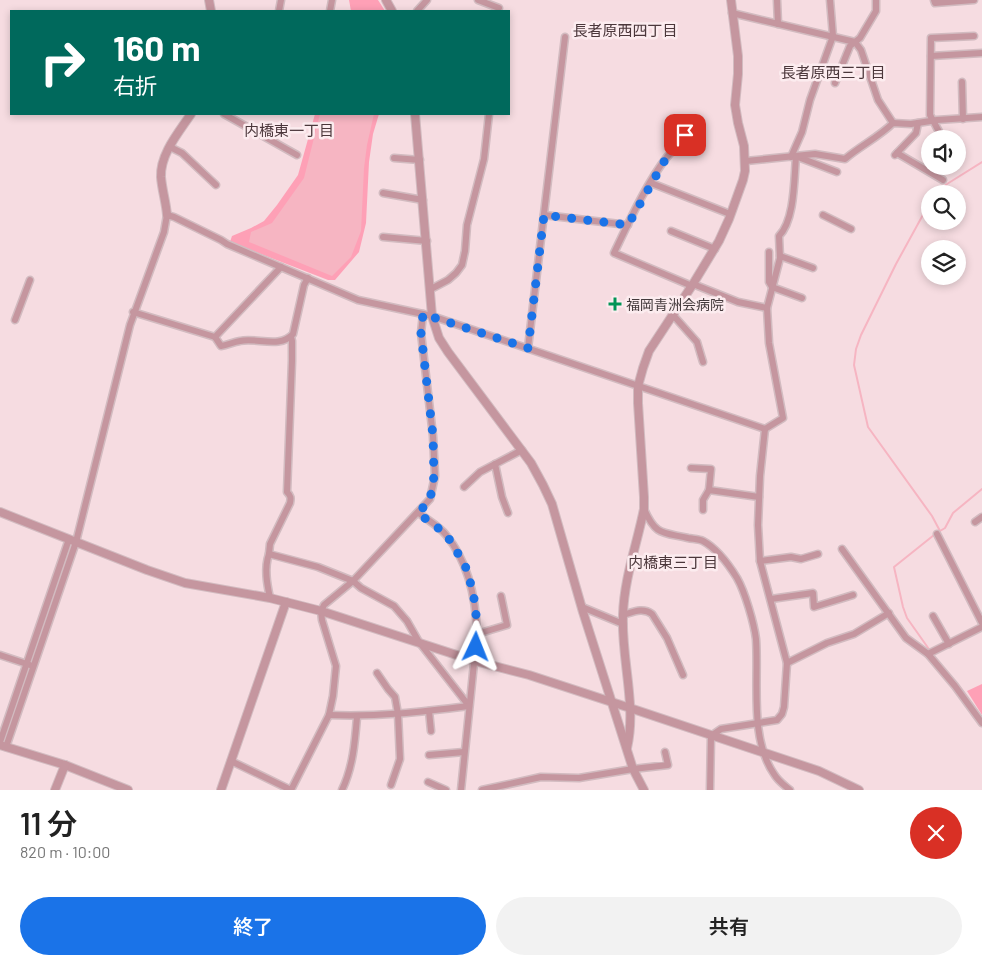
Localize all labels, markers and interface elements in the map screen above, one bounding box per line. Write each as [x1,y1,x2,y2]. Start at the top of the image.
district label: 長者原西四丁目 [572,21,678,39]
text: 160 m [113,26,200,68]
icon: right [30,30,95,95]
district label: 長者原西三丁目 [780,63,886,81]
text: 右折 [113,72,157,98]
pin [664,114,706,156]
district label: 内橋東一丁目 [244,121,334,139]
icon: arrive [671,121,699,149]
map controls [921,130,966,285]
button: sound [921,130,966,175]
button: search [921,185,966,230]
button: layers [921,240,966,285]
place label: 福岡青洲会病院 [626,296,724,313]
marker: 福岡青洲会病院 [608,297,622,311]
district label: 内橋東三丁目 [628,553,718,571]
position arrow [449,620,501,672]
text: 11 分 [20,805,77,841]
button: close [910,807,962,859]
text: 820 m · 10:00 [20,842,110,861]
button: 終了 [20,897,486,955]
button: 共有 [496,897,962,955]

